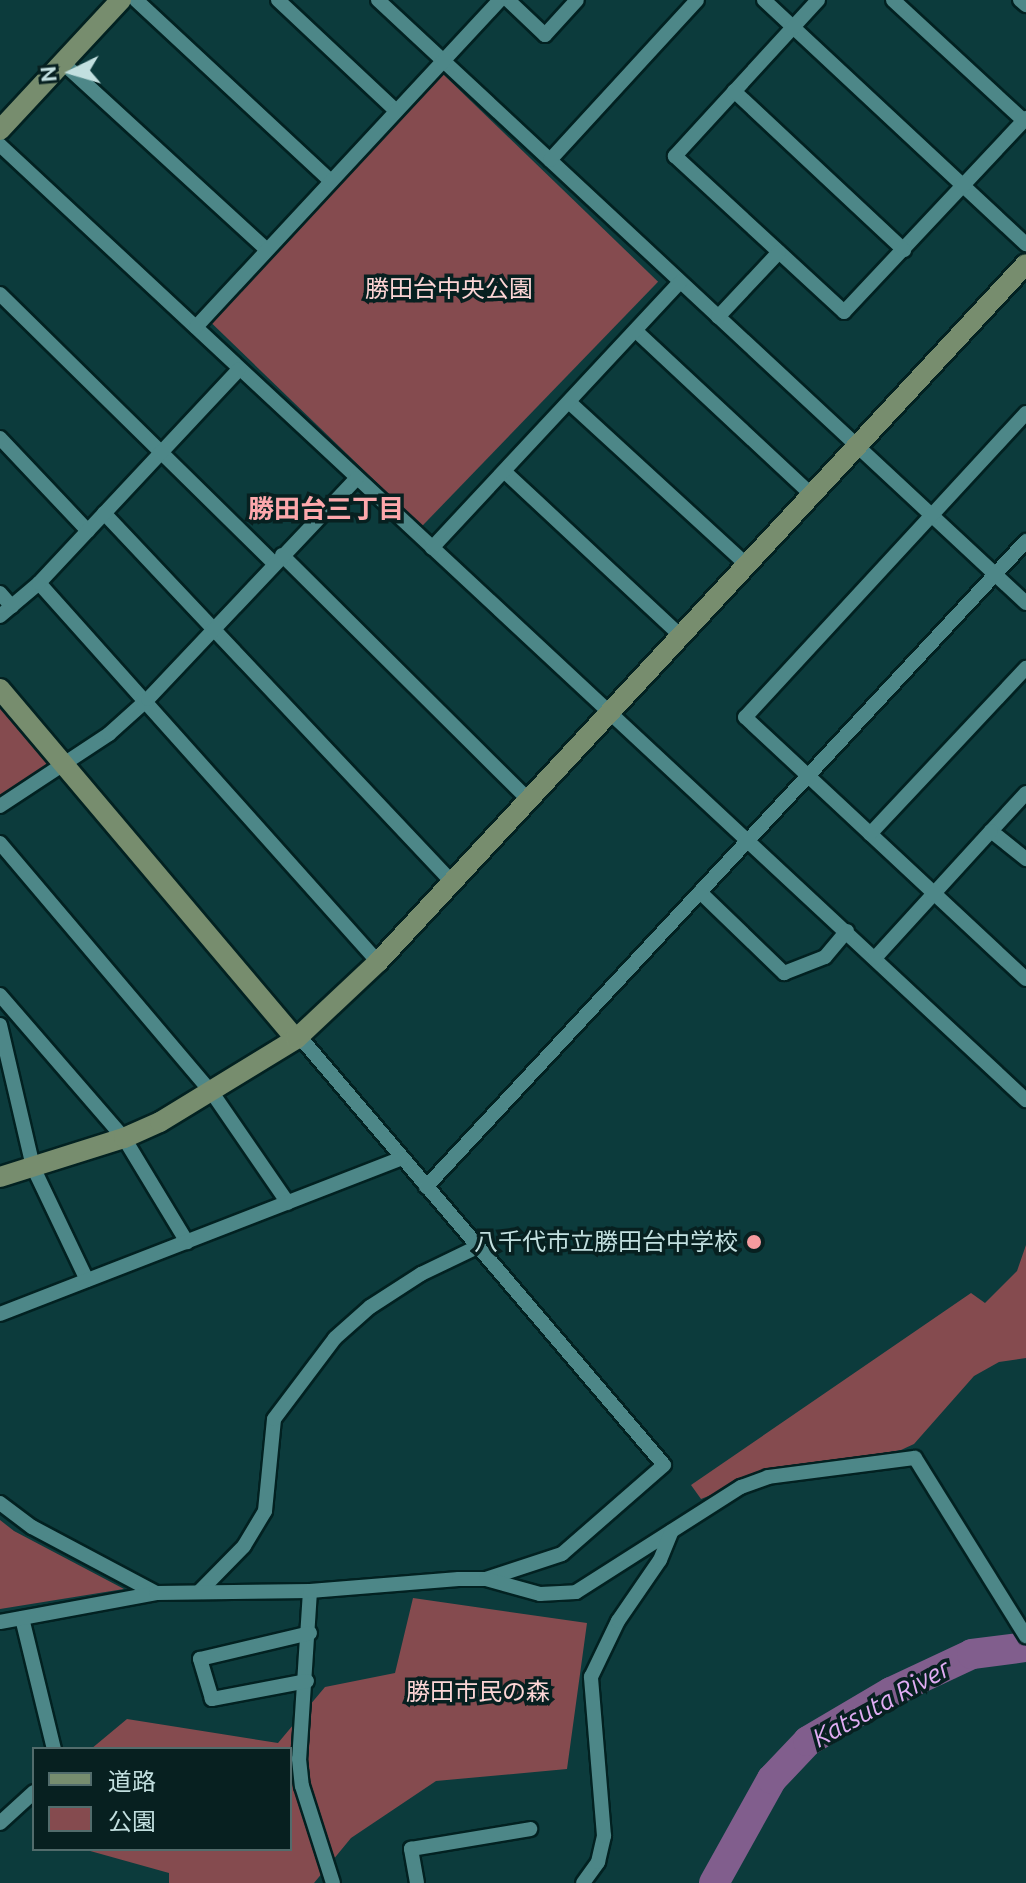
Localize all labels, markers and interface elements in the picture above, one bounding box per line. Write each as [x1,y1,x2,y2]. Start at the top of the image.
north arrow [32,32,112,112]
text: N [34,65,61,83]
park label: 勝田台中央公園 [365,275,533,303]
district label: 勝田台三丁目 [248,493,404,525]
place label: 八千代市立勝田台中学校 [474,1228,738,1256]
marker: 八千代市立勝田台中学校 [745,1233,763,1251]
water label: Katsuta River [807,1652,955,1754]
park label: 勝田市民の森 [406,1678,550,1706]
legend [32,1747,292,1851]
text: 道路 [108,1768,156,1795]
text: 公園 [108,1808,156,1835]

